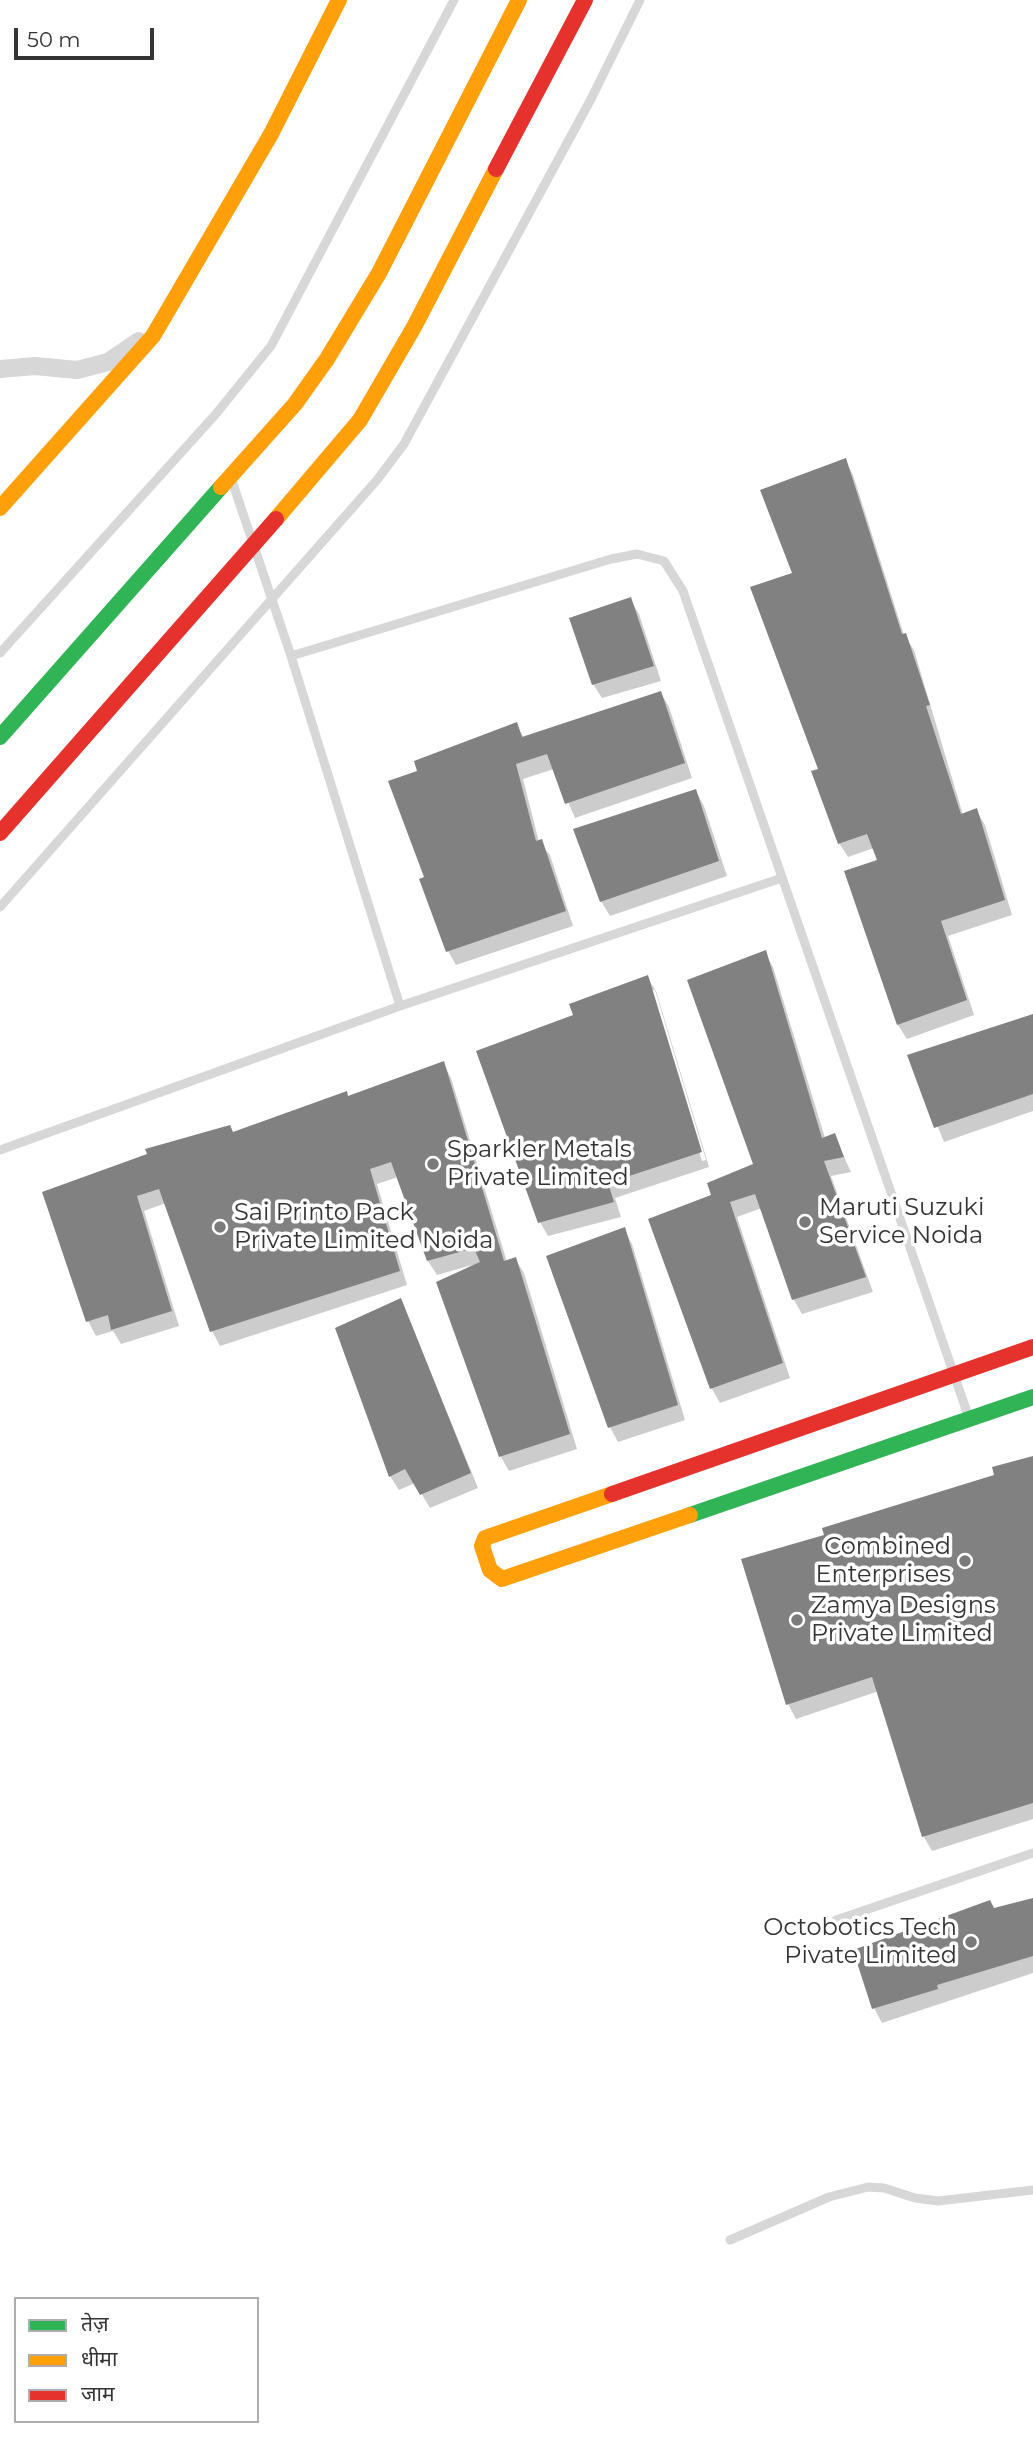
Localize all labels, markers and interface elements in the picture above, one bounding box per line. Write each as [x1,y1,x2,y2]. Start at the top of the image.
scale bar [18,14,158,58]
text: 50 m [27,27,81,52]
place label: Sparkler Metals Private Limited [447,1136,632,1192]
marker: Sparkler Metals Private Limited [425,1156,441,1172]
place label: Maruti Suzuki Service Noida [819,1194,984,1250]
place label: Sai Printo Pack Private Limited Noida [234,1199,493,1255]
marker: Maruti Suzuki Service Noida [797,1214,813,1230]
marker: Sai Printo Pack Private Limited Noida [212,1219,228,1235]
place label: Combined Enterprises [815,1533,951,1589]
marker: Combined Enterprises [957,1553,973,1569]
place label: Zamya Designs Private Limited [811,1592,996,1648]
marker: Zamya Designs Private Limited [789,1612,805,1628]
place label: Octobotics Tech Pivate Limited [763,1914,957,1970]
marker: Octobotics Tech Pivate Limited [963,1934,979,1950]
legend [14,2297,259,2423]
text: तेज़ [81,2311,109,2336]
text: धीमा [81,2346,117,2371]
text: जाम [81,2381,115,2406]

